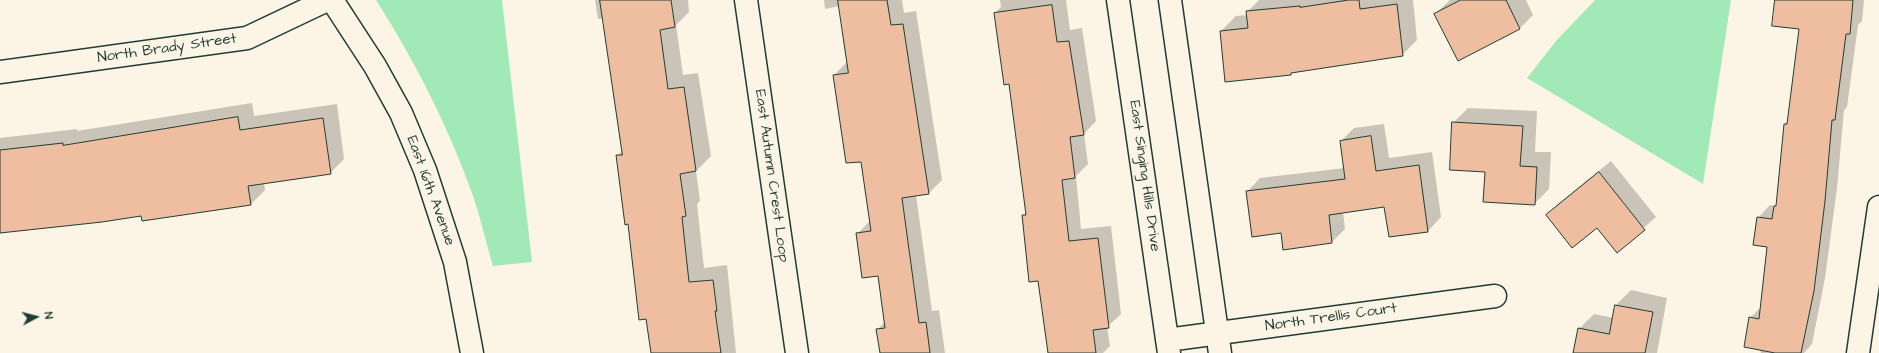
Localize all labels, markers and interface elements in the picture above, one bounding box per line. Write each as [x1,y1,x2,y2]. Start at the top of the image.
street label: North Brady Street [96,30,238,68]
street label: East Autumn Crest Loop [750,88,792,264]
street label: East Singing Hills Drive [1124,99,1164,253]
street label: East 16th Avenue [402,134,458,248]
north arrow [16,297,56,337]
street label: North Trellis Court [1264,300,1398,336]
text: N [41,311,56,320]

